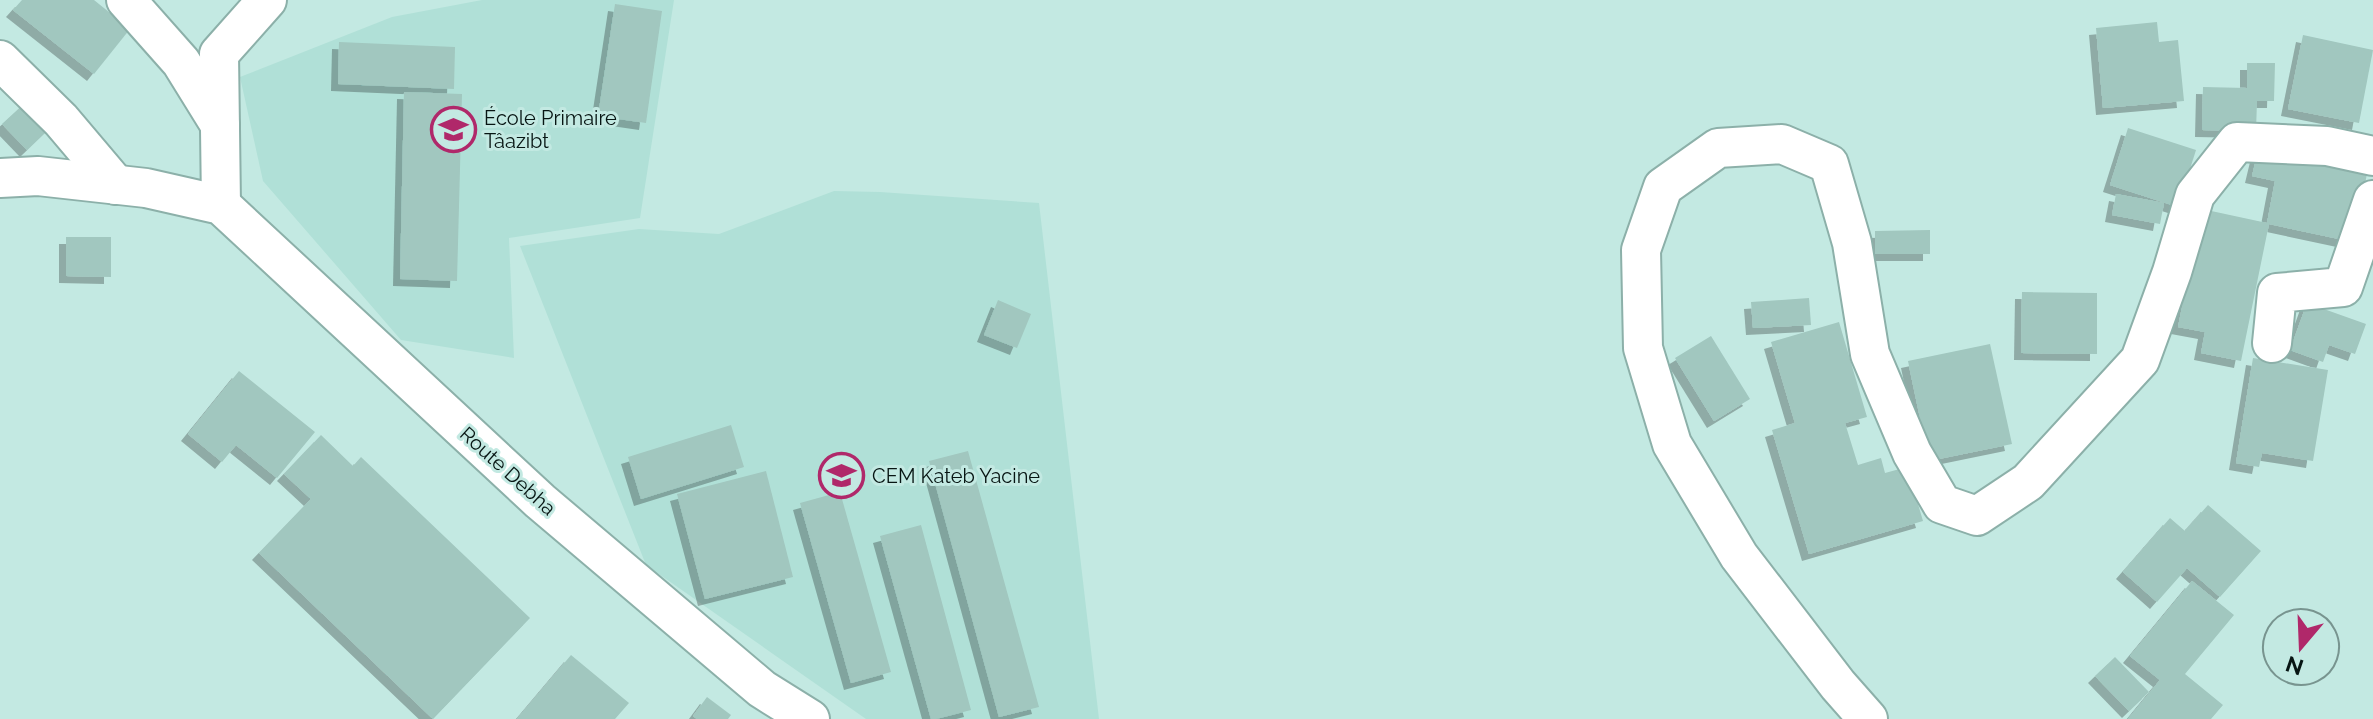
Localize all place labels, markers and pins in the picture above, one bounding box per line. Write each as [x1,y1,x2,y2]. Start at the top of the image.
school or university icon: École Primaire Tâazibt [429,105,477,153]
place label: École Primaire Tâazibt [484,106,617,153]
school or university icon: CEM Kateb Yacine [817,452,865,500]
place label: CEM Kateb Yacine [872,464,1040,488]

